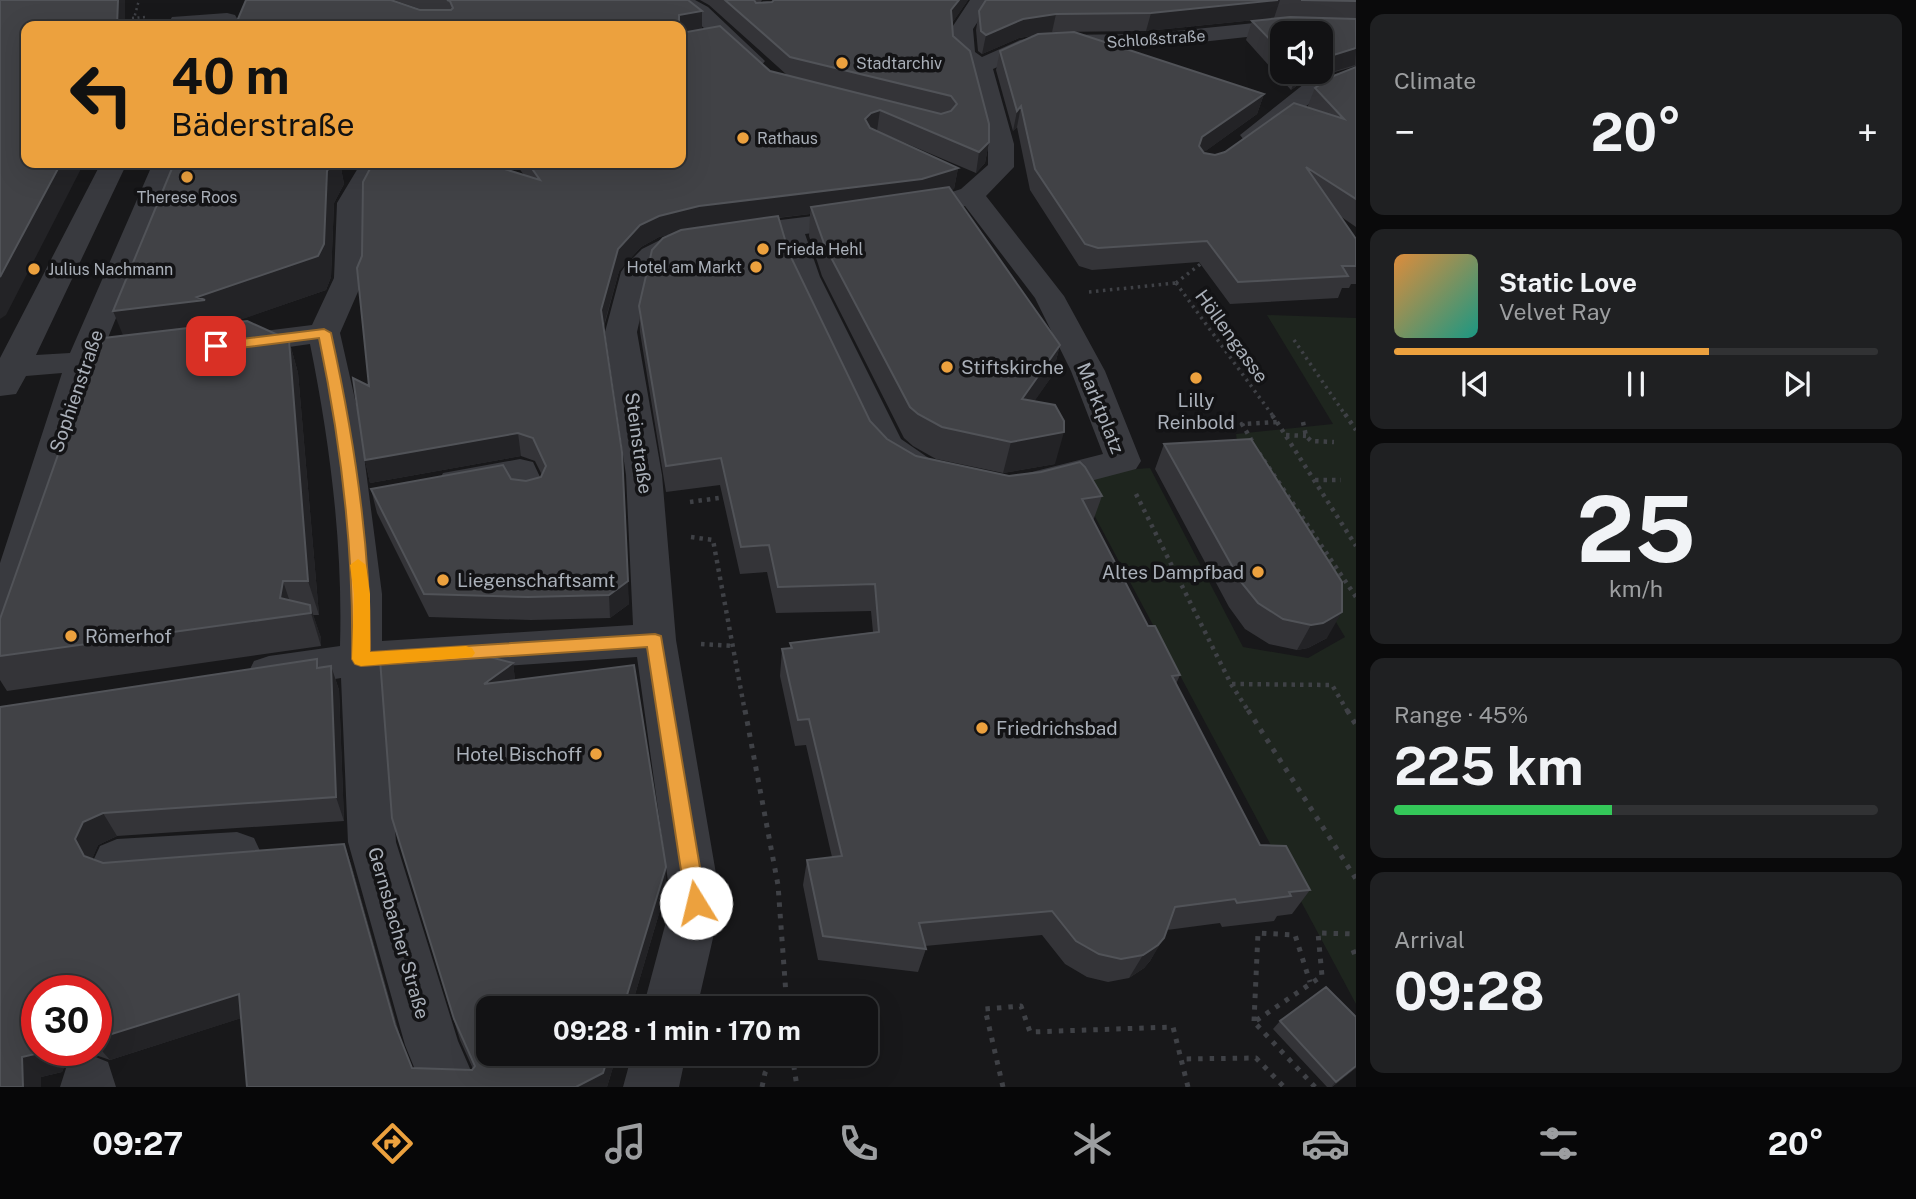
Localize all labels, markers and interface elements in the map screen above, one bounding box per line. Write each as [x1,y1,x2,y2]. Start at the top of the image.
map controls [1270,21,1333,84]
button: sound [1270,21,1333,84]
street label: Schloßstraße [1106,26,1206,52]
text: 40 m [171,47,290,105]
icon: left [56,49,147,140]
place label: Stadtarchiv [856,54,942,73]
marker: Stadtarchiv [834,55,850,71]
text: Climate [1394,67,1476,94]
text: 20° [1590,102,1682,163]
text: Bäderstraße [171,106,355,143]
text: − [1394,110,1415,155]
text: + [1857,110,1878,155]
place label: Rathaus [757,129,818,148]
marker: Rathaus [735,130,751,146]
marker: Therese Roos [179,169,195,185]
place label: Therese Roos [137,188,237,207]
place label: Frieda Hehl [777,240,863,259]
marker: Frieda Hehl [755,241,771,257]
place label: Hotel am Markt [627,258,742,277]
marker: Hotel am Markt [748,259,764,275]
place label: Julius Nachmann [48,260,173,279]
marker: Julius Nachmann [26,261,42,277]
text: Static Love [1499,267,1637,298]
street label: Höllengasse [1191,285,1273,387]
text: Velvet Ray [1499,298,1611,325]
pin [186,316,246,376]
street label: Sophienstraße [45,327,107,455]
icon: arrive [197,327,235,365]
place label: Stiftskirche [961,356,1064,378]
marker: Stiftskirche [939,359,955,375]
street label: Marktplatz [1073,359,1129,457]
icon: previous [1456,365,1494,403]
icon: pause [1617,365,1655,403]
icon: next [1778,365,1816,403]
marker: Lilly Reinbold [1188,370,1204,386]
place label: Lilly Reinbold [1157,389,1235,433]
street label: Steinstraße [621,391,657,495]
text: 25 [1576,476,1696,582]
place label: Altes Dampfbad [1102,561,1244,583]
marker: Altes Dampfbad [1250,564,1266,580]
place label: Liegenschaftsamt [457,569,615,591]
marker: Liegenschaftsamt [435,572,451,588]
text: km/h [1609,575,1663,602]
place label: Römerhof [85,625,172,647]
marker: Römerhof [63,628,79,644]
text: Range · 45% [1394,701,1528,728]
place label: Friedrichsbad [996,717,1118,739]
marker: Friedrichsbad [974,720,990,736]
text: 225 km [1394,736,1584,797]
place label: Hotel Bischoff [456,743,582,765]
marker: Hotel Bischoff [588,746,604,762]
street label: Gernsbacher Straße [364,845,434,1021]
position arrow [659,866,733,940]
text: Arrival [1394,926,1465,953]
text: 09:28 [1394,961,1545,1022]
speed limit sign: 30 [21,975,112,1066]
text: 09:28 · 1 min · 170 m [553,1015,801,1046]
icon: directions [368,1119,417,1168]
icon: music [601,1119,650,1168]
icon: phone [834,1119,883,1168]
icon: climate [1068,1119,1117,1168]
icon: car [1301,1119,1350,1168]
icon: filters [1534,1119,1583,1168]
text: 09:27 [92,1125,183,1162]
text: 20° [1768,1125,1824,1162]

